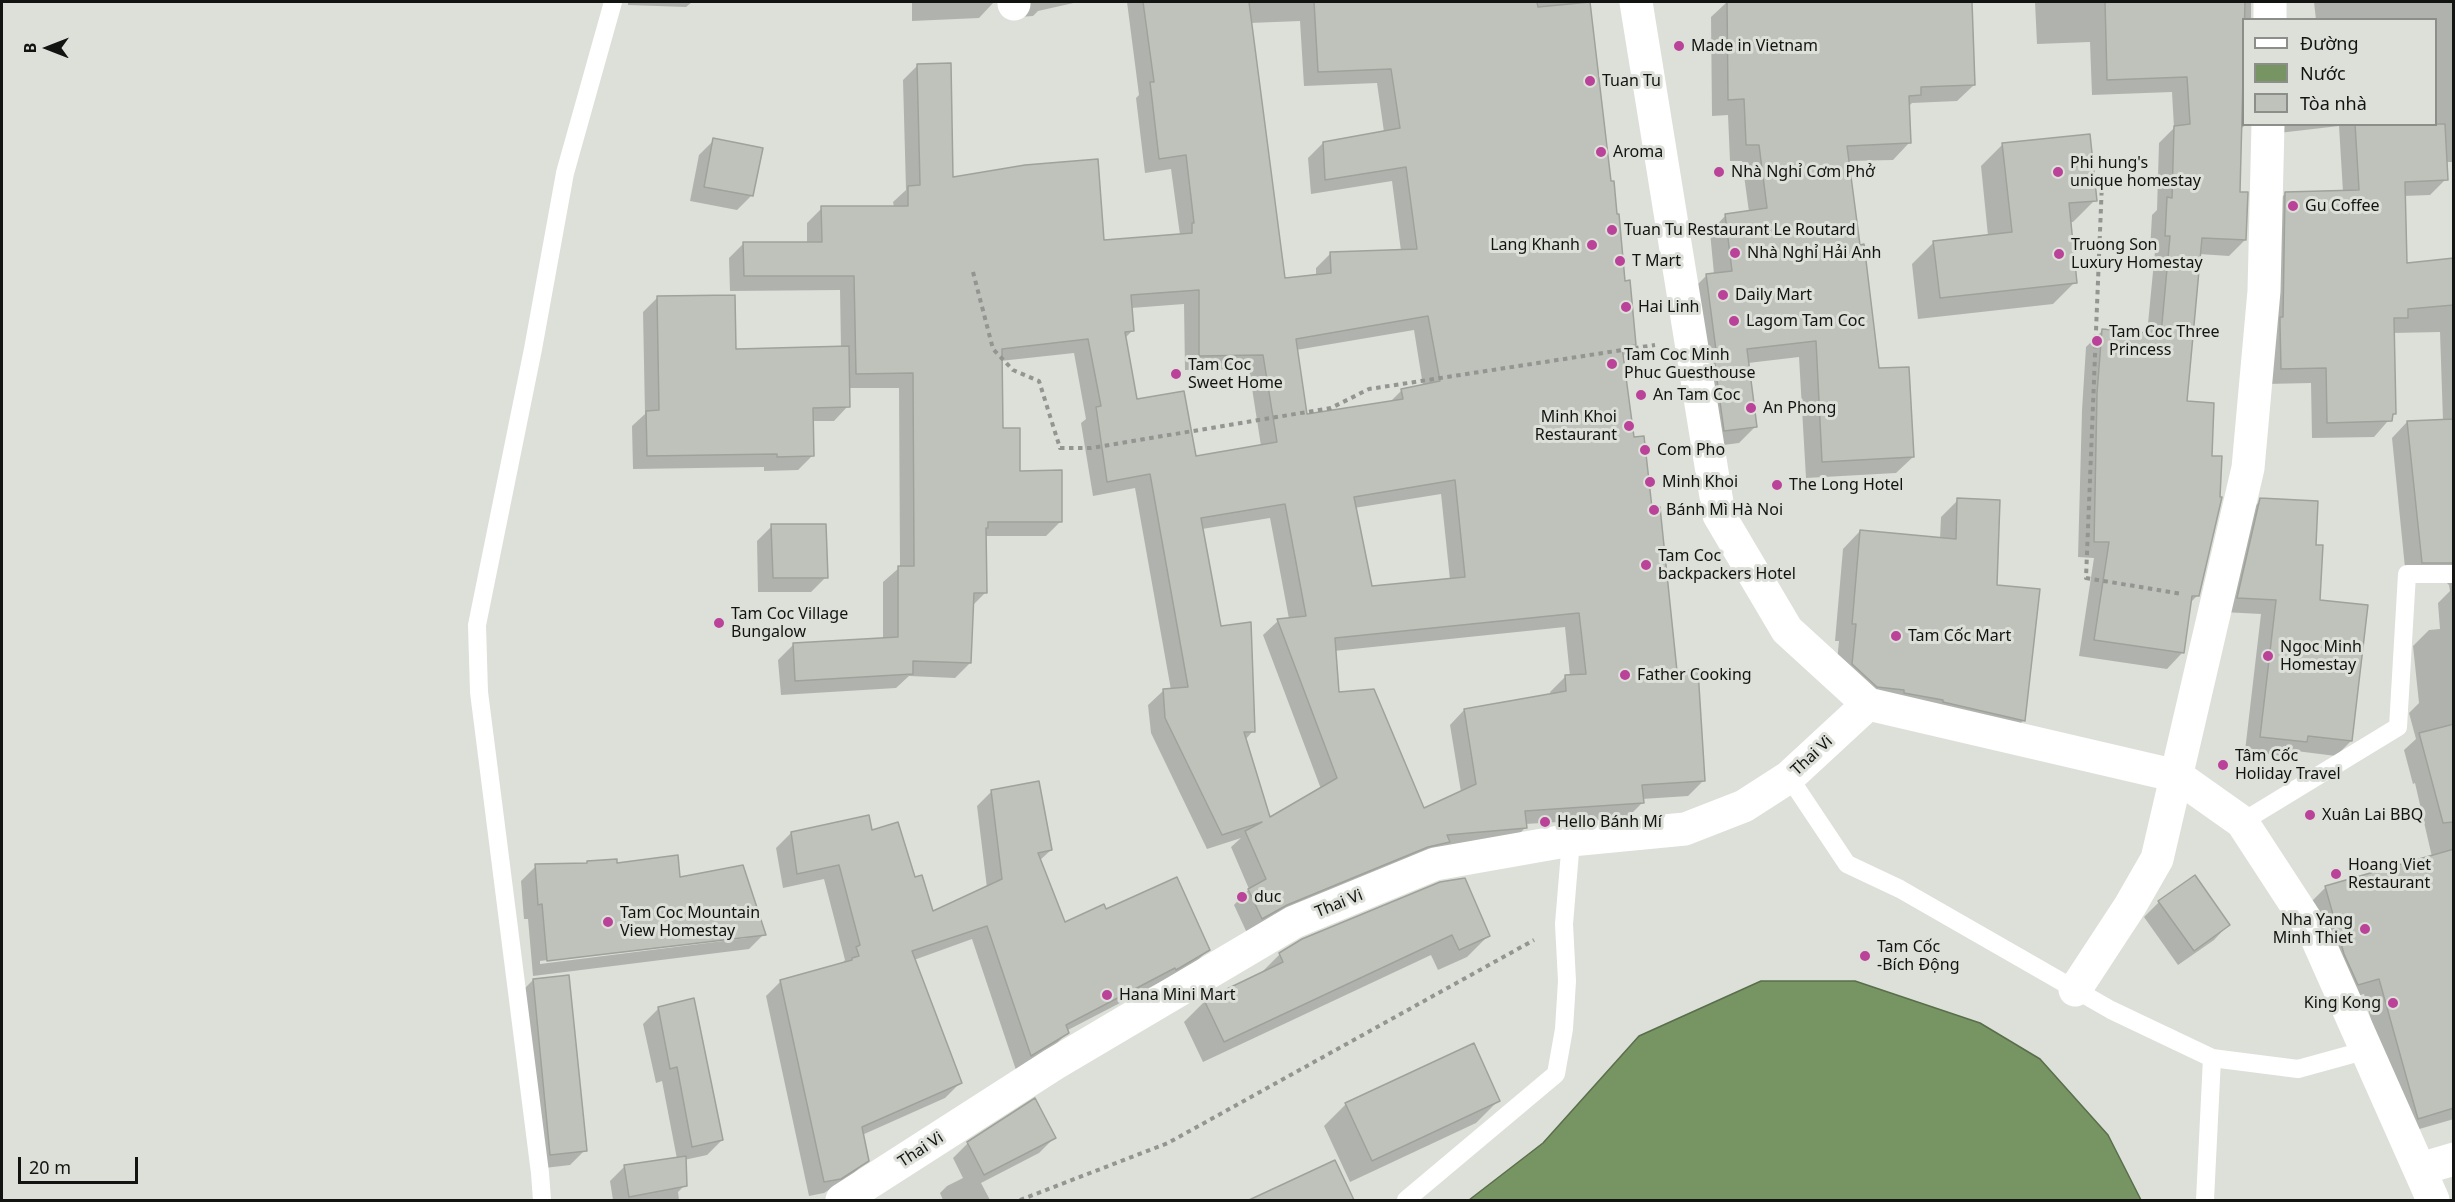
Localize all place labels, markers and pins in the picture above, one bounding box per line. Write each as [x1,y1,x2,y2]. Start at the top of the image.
place label: Made in Vietnam [1691,36,1818,56]
marker: Made in Vietnam [1672,39,1686,53]
place label: Tuan Tu [1602,71,1661,91]
marker: Tuan Tu [1583,74,1597,88]
place label: Aroma [1613,142,1663,162]
marker: Aroma [1594,145,1608,159]
place label: Phi hung's unique homestay [2070,153,2201,191]
place label: Nhà Nghỉ Cơm Phở [1731,162,1875,182]
marker: Nhà Nghỉ Cơm Phở [1712,165,1726,179]
marker: Phi hung's unique homestay [2051,165,2065,179]
place label: Gu Coffee [2305,196,2380,216]
marker: Gu Coffee [2286,199,2300,213]
place label: Tuan Tu Restaurant Le Routard [1624,220,1855,240]
marker: Tuan Tu Restaurant Le Routard [1605,223,1619,237]
place label: Lang Khanh [1490,235,1580,255]
place label: Truong Son Luxury Homestay [2071,235,2203,273]
marker: Lang Khanh [1585,238,1599,252]
place label: Nhà Nghỉ Hải Anh [1747,243,1881,263]
marker: Nhà Nghỉ Hải Anh [1728,246,1742,260]
marker: Truong Son Luxury Homestay [2052,247,2066,261]
place label: T Mart [1632,251,1681,271]
marker: T Mart [1613,254,1627,268]
place label: Daily Mart [1735,285,1812,305]
marker: Daily Mart [1716,288,1730,302]
place label: Hai Linh [1638,297,1699,317]
marker: Hai Linh [1619,300,1633,314]
place label: Lagom Tam Coc [1746,311,1865,331]
marker: Lagom Tam Coc [1727,314,1741,328]
place label: Tam Coc Three Princess [2109,322,2219,360]
marker: Tam Coc Three Princess [2090,334,2104,348]
place label: Tam Coc Minh Phuc Guesthouse [1624,345,1755,383]
place label: Tam Coc Sweet Home [1188,355,1283,393]
marker: Tam Coc Minh Phuc Guesthouse [1605,357,1619,371]
marker: Tam Coc Sweet Home [1169,367,1183,381]
place label: An Tam Coc [1653,385,1740,405]
marker: An Tam Coc [1634,388,1648,402]
place label: An Phong [1763,398,1836,418]
marker: An Phong [1744,401,1758,415]
place label: Minh Khoi Restaurant [1535,407,1617,445]
marker: Minh Khoi Restaurant [1622,419,1636,433]
place label: Com Pho [1657,440,1725,460]
marker: Com Pho [1638,443,1652,457]
place label: Minh Khoi [1662,472,1738,492]
marker: Minh Khoi [1643,475,1657,489]
place label: The Long Hotel [1789,475,1903,495]
marker: The Long Hotel [1770,478,1784,492]
place label: Bánh Mì Hà Noi [1666,500,1783,520]
marker: Bánh Mì Hà Noi [1647,503,1661,517]
place label: Tam Coc backpackers Hotel [1658,546,1796,584]
marker: Tam Coc backpackers Hotel [1639,558,1653,572]
place label: Tam Coc Village Bungalow [731,604,848,642]
marker: Tam Coc Village Bungalow [712,616,726,630]
place label: Tam Cốc Mart [1908,626,2011,646]
marker: Tam Cốc Mart [1889,629,1903,643]
place label: Ngoc Minh Homestay [2280,637,2362,675]
marker: Ngoc Minh Homestay [2261,649,2275,663]
place label: Father Cooking [1637,665,1752,685]
marker: Father Cooking [1618,668,1632,682]
place label: Tâm Cốc Holiday Travel [2235,746,2341,784]
marker: Tâm Cốc Holiday Travel [2216,758,2230,772]
place label: Xuân Lai BBQ [2322,805,2423,825]
marker: Xuân Lai BBQ [2303,808,2317,822]
place label: Hello Bánh Mí [1557,812,1662,832]
marker: Hello Bánh Mí [1538,815,1552,829]
place label: Hoang Viet Restaurant [2348,855,2431,893]
marker: Hoang Viet Restaurant [2329,867,2343,881]
place label: duc [1254,887,1281,907]
marker: duc [1235,890,1249,904]
place label: Tam Coc Mountain View Homestay [620,903,760,941]
place label: Nha Yang Minh Thiet [2273,910,2353,948]
marker: Tam Coc Mountain View Homestay [601,915,615,929]
marker: Nha Yang Minh Thiet [2358,922,2372,936]
place label: Tam Cốc -Bích Động [1877,937,1959,975]
marker: Tam Cốc -Bích Động [1858,949,1872,963]
place label: Hana Mini Mart [1119,985,1236,1005]
marker: Hana Mini Mart [1100,988,1114,1002]
place label: King Kong [2304,993,2381,1013]
marker: King Kong [2386,996,2400,1010]

